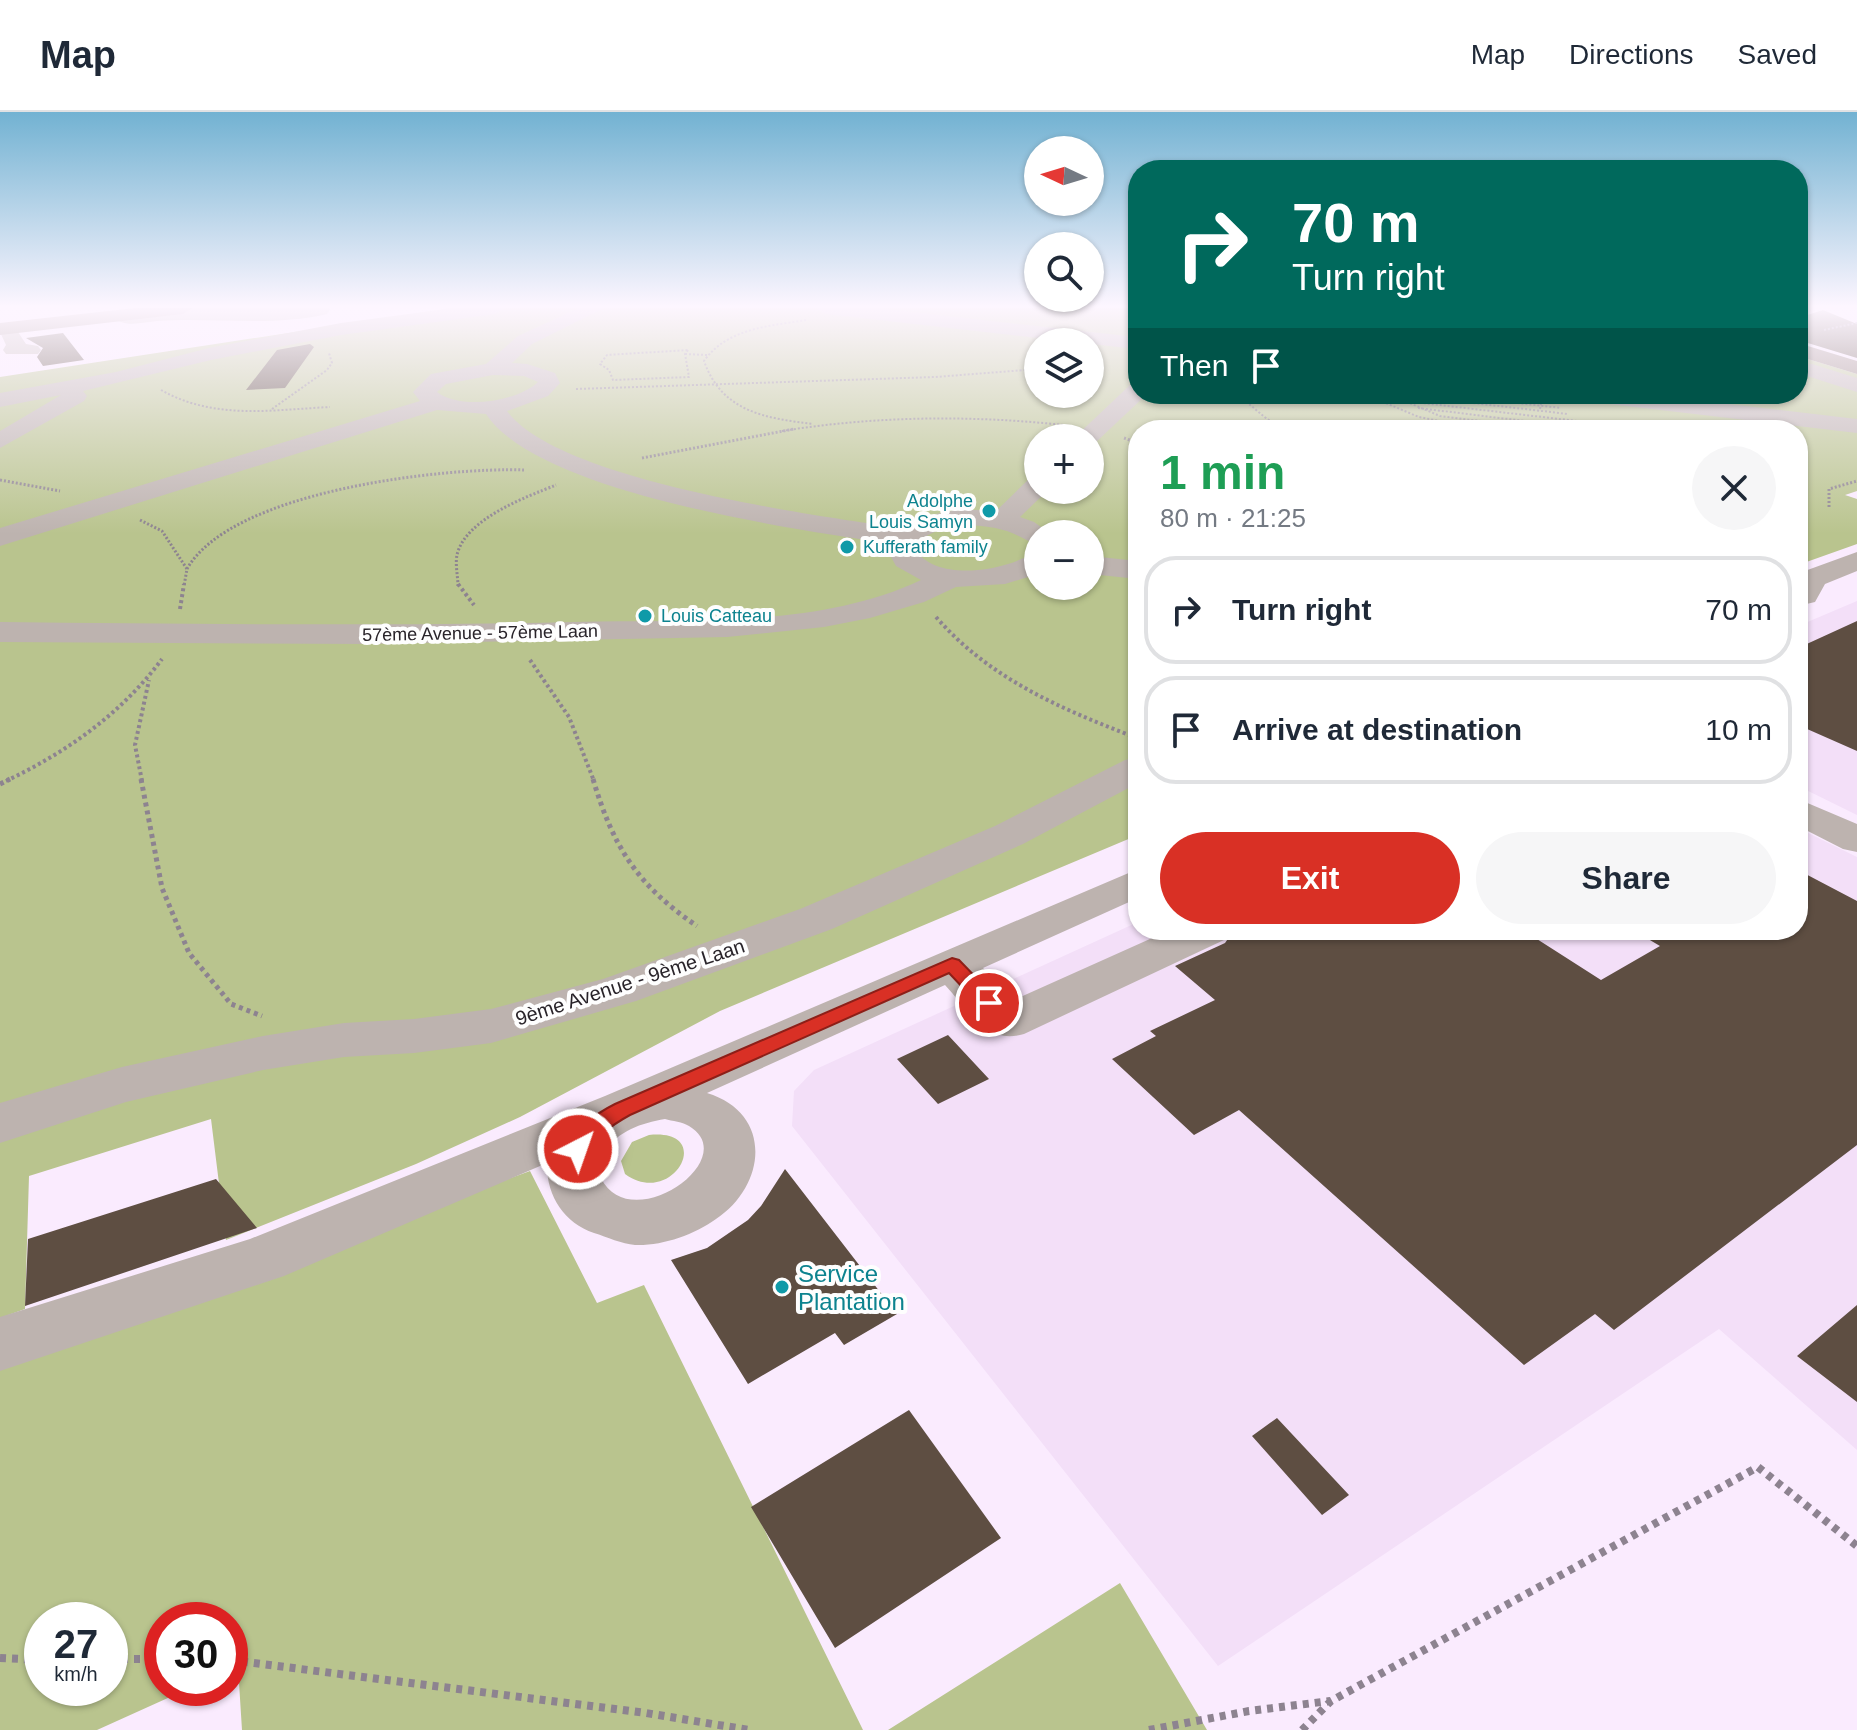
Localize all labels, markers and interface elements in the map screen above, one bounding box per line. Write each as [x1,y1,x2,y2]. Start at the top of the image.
text: Map [40,34,116,76]
text: Map [1471,39,1525,70]
text: Directions [1569,39,1694,70]
text: Saved [1738,39,1817,70]
north arrow [1024,136,1104,216]
map controls [1024,136,1104,600]
text: 70 m [1292,191,1420,254]
icon: right [1160,192,1264,296]
button: search [1024,232,1104,312]
text: Turn right [1292,257,1445,298]
button: layers [1024,328,1104,408]
icon: arrive [1244,344,1288,388]
text: Then [1160,349,1228,382]
button: + [1024,424,1104,504]
text: 1 min [1160,446,1285,499]
button: close [1692,446,1776,530]
place label: Adolphe Louis Samyn [869,491,973,532]
marker: Adolphe Louis Samyn [980,502,998,520]
text: 80 m · 21:25 [1160,503,1306,533]
button: − [1024,520,1104,600]
place label: Kufferath family [863,537,988,557]
marker: Kufferath family [838,538,856,556]
icon: right [1164,588,1208,632]
text: Turn right [1232,593,1371,626]
text: 70 m [1705,593,1772,626]
place label: Louis Catteau [661,606,772,626]
marker: Louis Catteau [636,607,654,625]
street label: 57ème Avenue - 57ème Laan [362,621,598,645]
icon: arrive [1164,708,1208,752]
text: Arrive at destination [1232,713,1522,746]
text: 10 m [1705,713,1772,746]
button: Exit [1160,832,1460,924]
button: Share [1476,832,1776,924]
street label: 9ème Avenue - 9ème Laan [513,934,747,1030]
pin [955,969,1023,1037]
icon: arrive [967,981,1011,1025]
position arrow [536,1107,620,1191]
place label: Service Plantation [798,1260,905,1315]
marker: Service Plantation [773,1278,791,1296]
speed limit sign: 30 [144,1602,248,1706]
text: 27 [54,1622,98,1666]
text: km/h [54,1663,98,1685]

